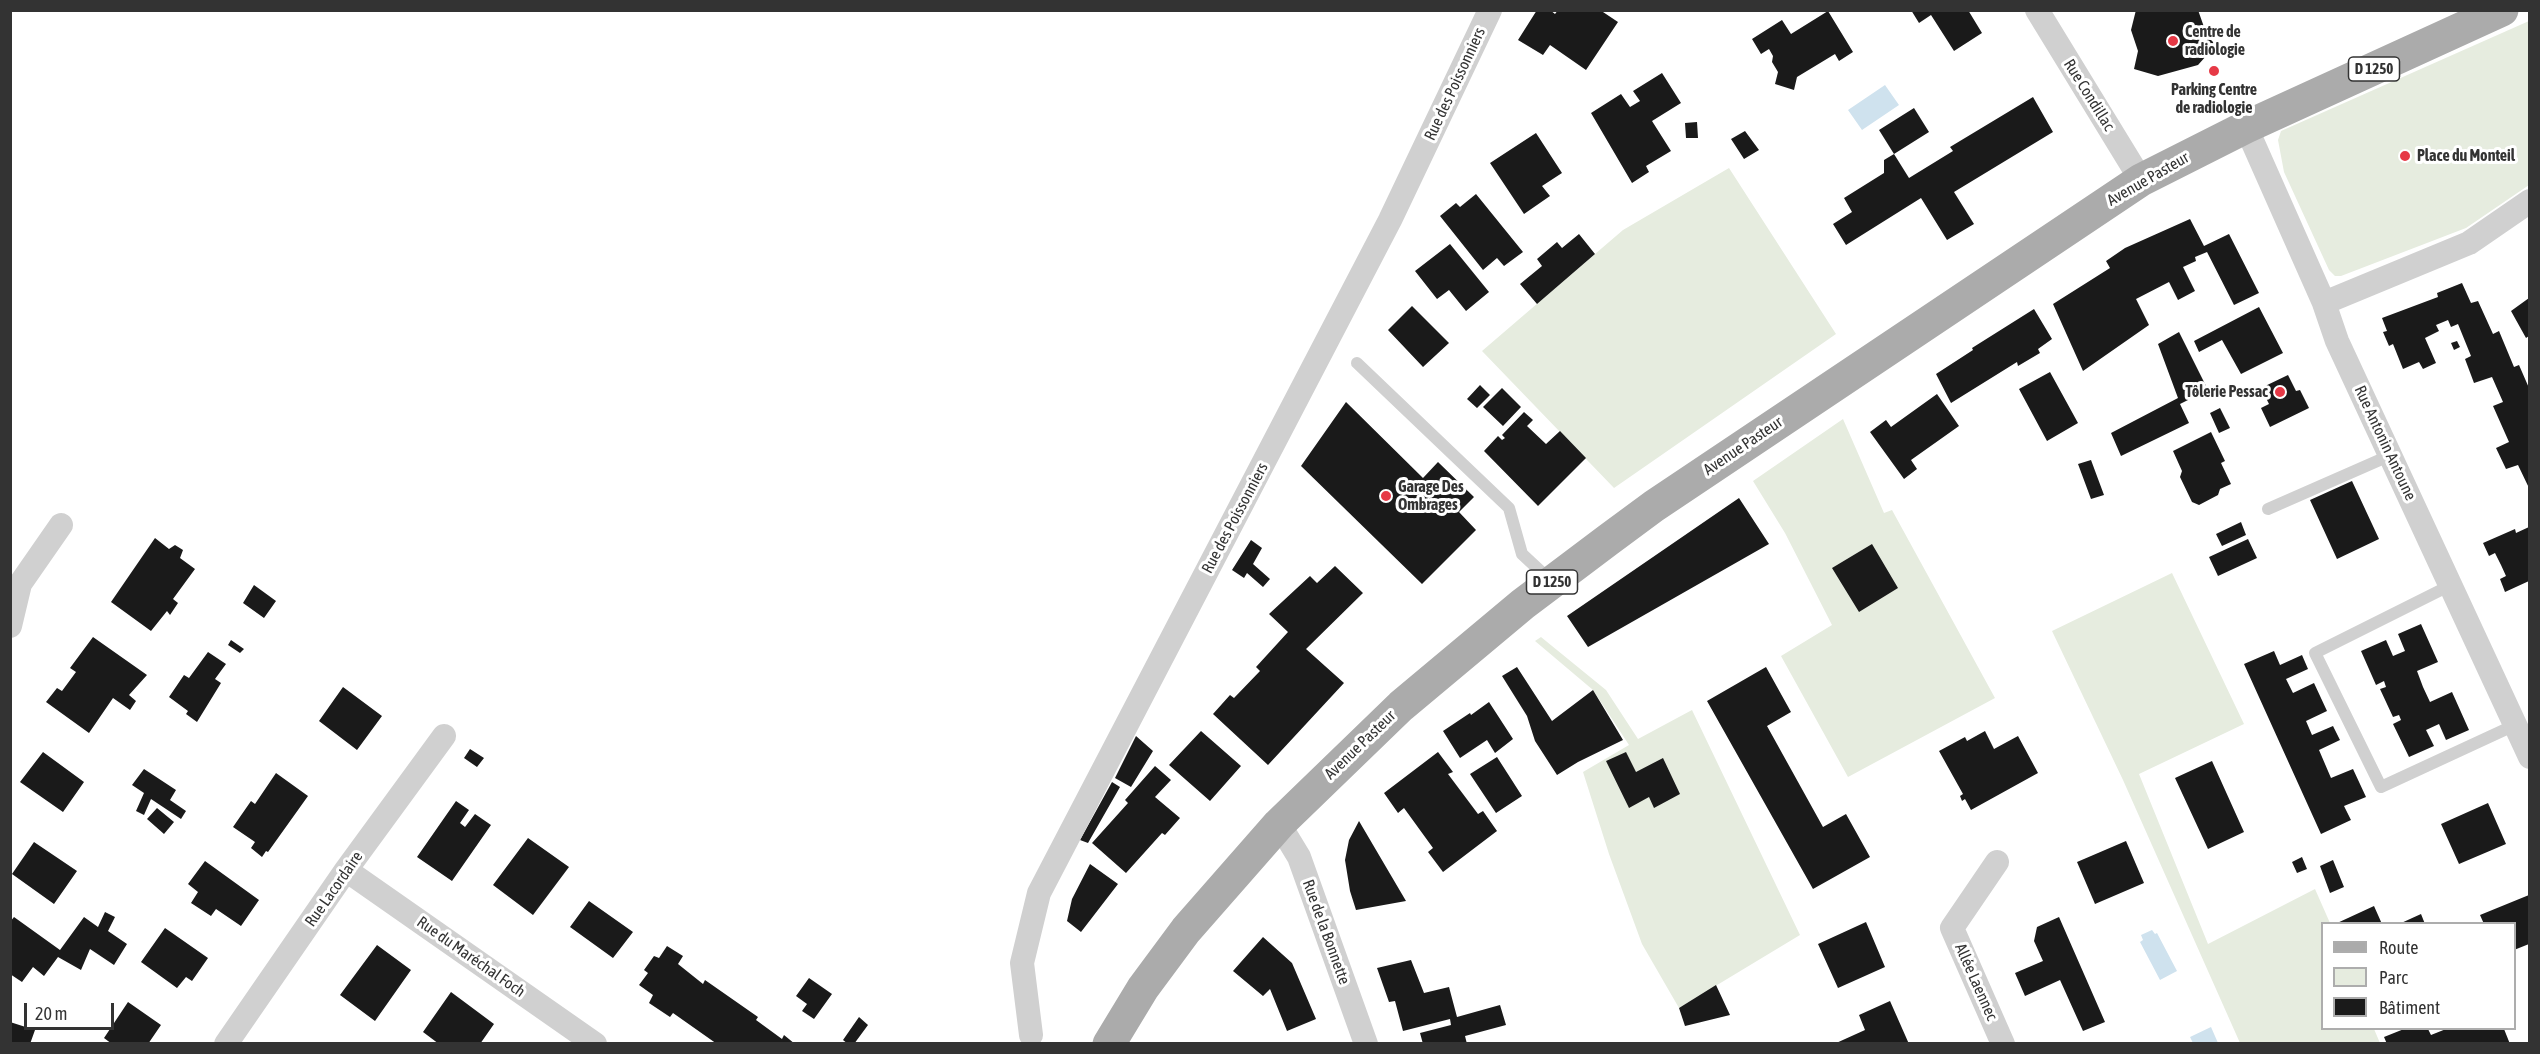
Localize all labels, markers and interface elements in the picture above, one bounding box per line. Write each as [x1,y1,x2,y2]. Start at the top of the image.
place label: Centre de radiologie [2185,22,2245,60]
street label: Rue des Poissonniers [1420,24,1490,144]
marker: Centre de radiologie [2166,34,2180,48]
street label: Rue Condillac [2059,56,2119,134]
road number: D 1250 [2348,57,2400,81]
marker: Parking Centre de radiologie [2207,64,2221,78]
place label: Parking Centre de radiologie [2171,80,2257,118]
place label: Place du Monteil [2417,146,2515,166]
street label: Avenue Pasteur [2104,148,2192,210]
marker: Place du Monteil [2398,149,2412,163]
place label: Tôlerie Pessac [2186,382,2268,402]
street label: Rue Antonin Antoune [2350,383,2420,503]
marker: Tôlerie Pessac [2273,385,2287,399]
street label: Avenue Pasteur [1700,413,1786,479]
street label: Rue des Poissonniers [1198,459,1272,577]
place label: Garage Des Ombrages [1398,477,1464,515]
marker: Garage Des Ombrages [1379,489,1393,503]
road number: D 1250 [1526,570,1578,594]
street label: Avenue Pasteur [1321,706,1399,784]
street label: Rue Lacordaire [301,848,367,930]
street label: Rue de la Bonnette [1298,877,1354,987]
street label: Rue du Maréchal Foch [413,913,529,1001]
legend [2321,922,2516,1030]
text: Route [2379,937,2418,958]
street label: Allée Laennec [1950,940,2002,1024]
text: Parc [2379,967,2408,988]
scale bar [27,991,117,1029]
text: Bâtiment [2379,997,2440,1018]
text: 20 m [35,1003,67,1024]

